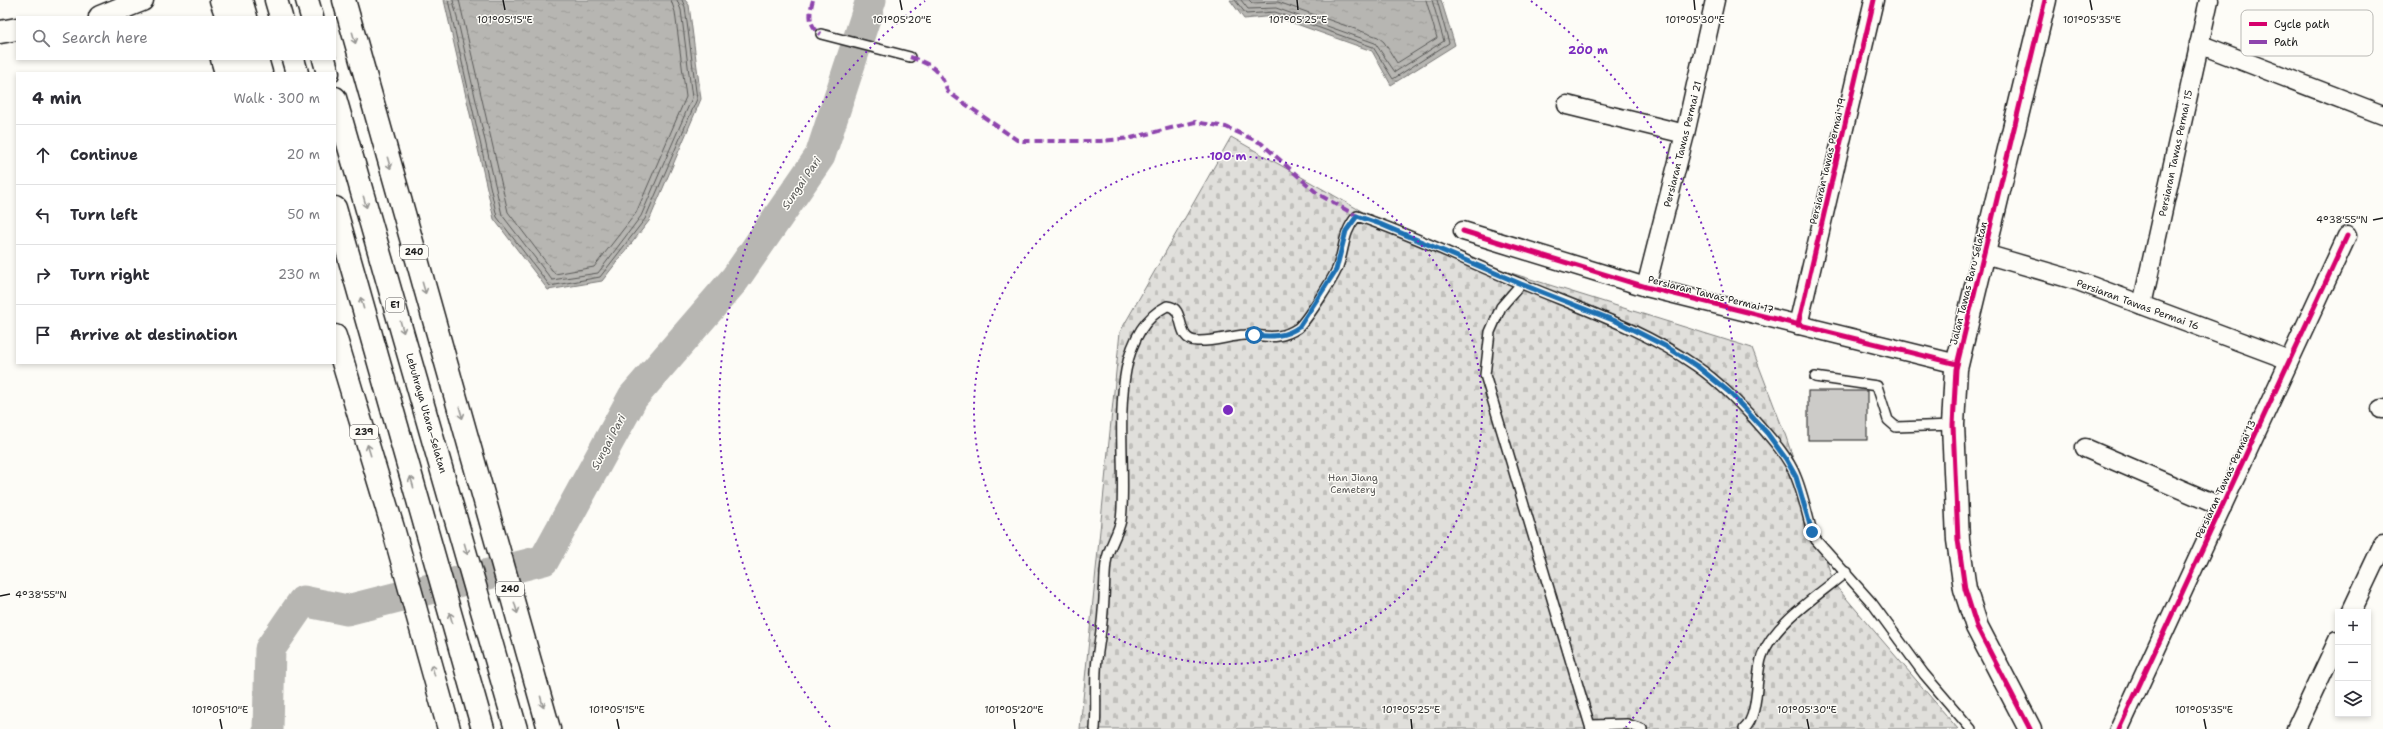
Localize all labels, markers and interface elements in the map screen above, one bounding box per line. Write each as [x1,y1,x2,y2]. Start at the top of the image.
legend [2241,10,2373,56]
text: 101°05'15"E [477,13,533,26]
text: 101°05'20"E [872,13,932,26]
text: 101°05'25"E [1269,13,1327,26]
text: 101°05'30"E [1665,13,1725,26]
text: 101°05'35"E [2063,13,2121,26]
search box [16,16,336,60]
text: Cycle path [2274,17,2330,32]
icon: search [30,27,52,49]
text: Search here [62,28,148,48]
one-way arrow [351,31,358,44]
text: Path [2274,35,2298,50]
text: 200 m [1568,42,1608,58]
street label: Persiaran Tawas Permai 21 [1661,80,1704,208]
text: 4 min [32,87,82,109]
street label: Persiaran Tawas Permai 15 [2156,89,2195,218]
text: Walk · 300 m [233,90,320,107]
street label: Persiaran Tawas Permai 19 [1807,97,1848,226]
icon: ahead [32,144,54,166]
text: Continue [70,145,138,165]
text: 20 m [287,146,320,163]
text: 100 m [1210,148,1247,164]
water label: Sungai Pari [778,153,825,212]
one-way arrow [386,156,393,169]
one-way arrow [362,196,369,209]
icon: left [32,204,54,226]
text: Turn left [70,205,138,225]
text: 50 m [287,206,320,223]
text: 4°38'55"N [2316,213,2368,226]
street label: Jalan Tawas Baru Selatan [1947,220,1990,346]
road number: 240 [400,245,428,259]
icon: right [32,264,54,286]
text: Turn right [70,265,150,285]
text: 230 m [278,266,320,283]
street label: Persiaran Tawas Permai 17 [1647,273,1775,316]
street label: Persiaran Tawas Permai 16 [2075,276,2201,333]
one-way arrow [421,281,429,294]
one-way arrow [358,297,365,310]
road number: E1 [386,298,404,312]
one-way arrow [399,321,406,334]
icon: arrive [32,324,54,346]
text: Arrive at destination [70,325,238,345]
route start [1245,326,1263,344]
street label: Lebuhraya Utara–Selatan [403,351,450,475]
centre of rings [1221,403,1235,417]
one-way arrow [458,406,465,419]
water label: Sungai Pari [588,411,630,472]
street label: Persiaran Tawas Permai 13 [2192,418,2259,541]
road number: 239 [350,425,378,439]
one-way arrow [365,444,372,457]
park label: Han Jiang Cemetery [1328,471,1378,496]
one-way arrow [408,476,416,489]
route end [1803,523,1821,541]
one-way arrow [463,542,470,555]
road number: 240 [496,582,524,596]
text: 4°38'55"N [15,588,67,601]
one-way arrow [513,601,520,614]
map controls [2335,609,2371,717]
button: + [2335,609,2371,645]
one-way arrow [447,612,455,625]
button: − [2335,645,2371,681]
one-way arrow [429,664,436,677]
button: layers [2335,681,2371,717]
one-way arrow [539,695,546,708]
text: 101°05'10"E [192,703,248,716]
text: 101°05'15"E [589,703,645,716]
text: 101°05'20"E [984,703,1044,716]
text: 101°05'25"E [1382,703,1440,716]
text: 101°05'30"E [1777,703,1837,716]
text: 101°05'35"E [2175,703,2233,716]

